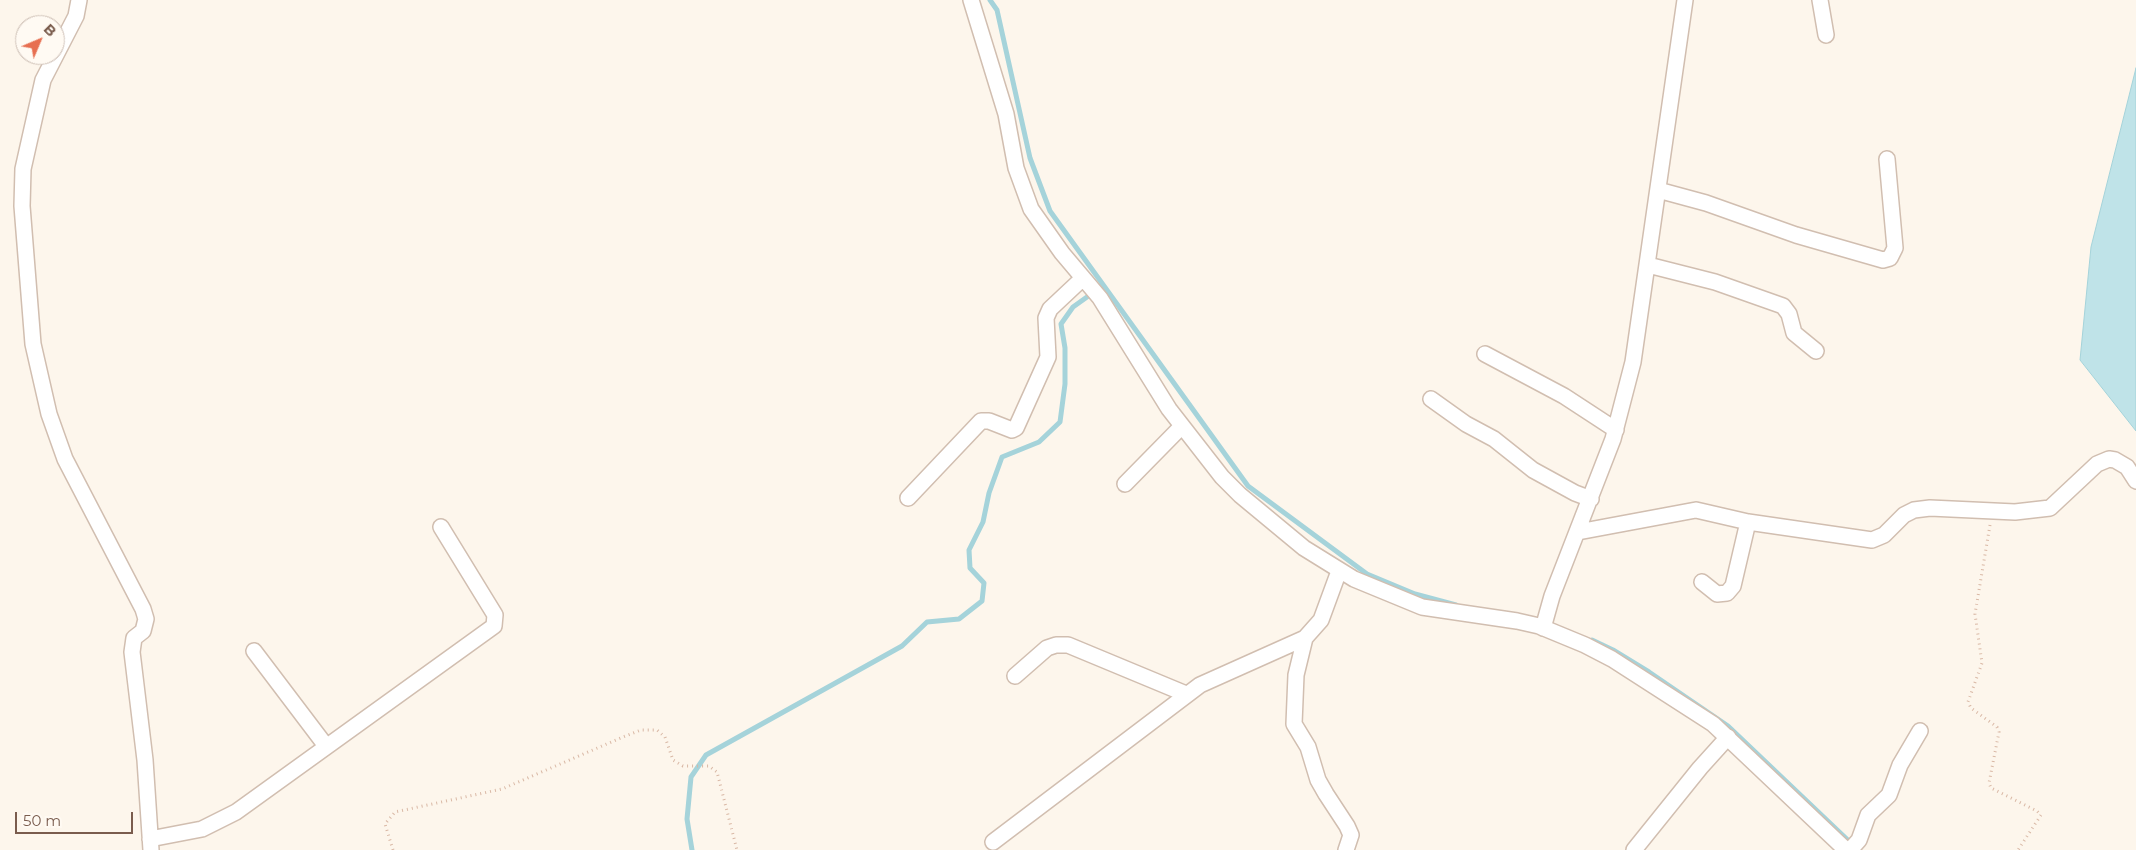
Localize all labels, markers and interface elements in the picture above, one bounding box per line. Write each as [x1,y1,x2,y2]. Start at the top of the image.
north arrow [15,15,65,65]
text: B [40,20,60,40]
scale bar [18,802,135,834]
text: 50 m [23,811,61,830]

